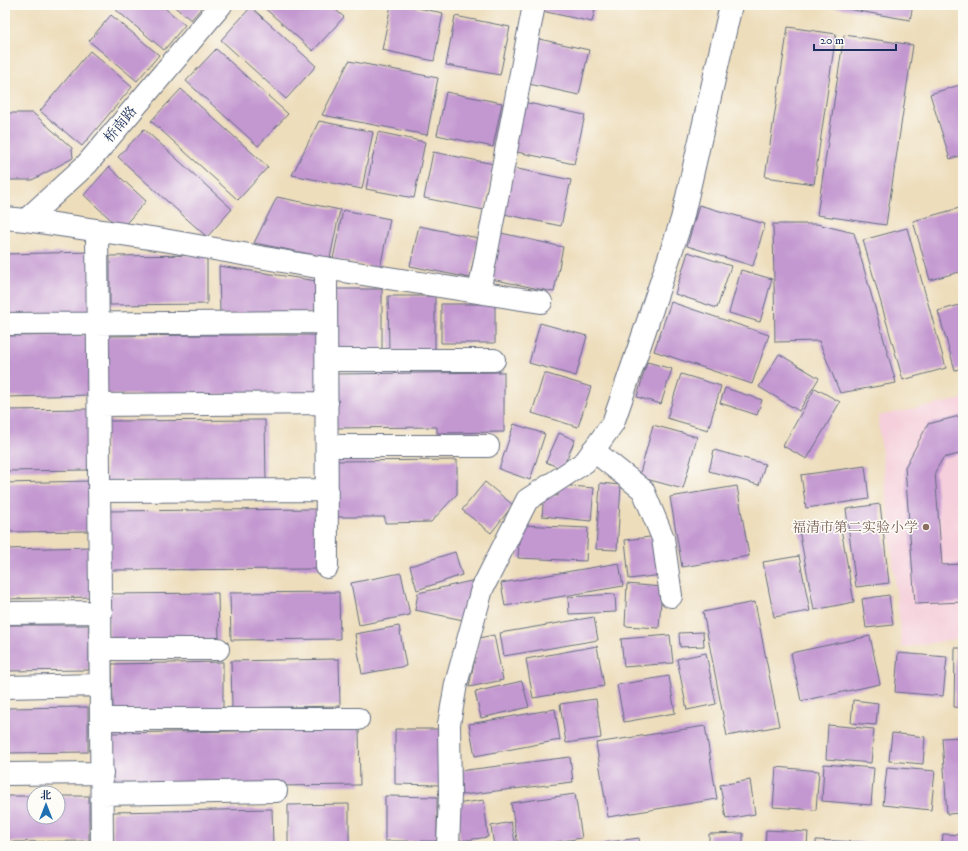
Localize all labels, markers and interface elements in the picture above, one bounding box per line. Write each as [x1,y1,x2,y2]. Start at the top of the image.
scale bar [814,26,896,52]
text: 20 m [820,33,844,48]
street label: 桥南路 [100,103,141,147]
place label: 福清市第二实验小学 [792,519,918,537]
marker: 福清市第二实验小学 [921,522,931,532]
north arrow [26,785,66,825]
text: 北 [41,789,52,803]

